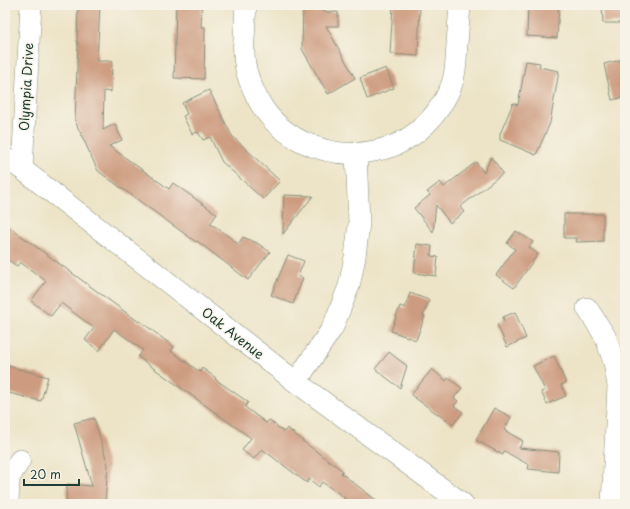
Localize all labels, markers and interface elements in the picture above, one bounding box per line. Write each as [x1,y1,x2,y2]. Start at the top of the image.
street label: Olympia Drive [14,42,37,132]
street label: Oak Avenue [198,302,269,363]
scale bar [24,461,79,487]
text: 20 m [30,465,61,483]

